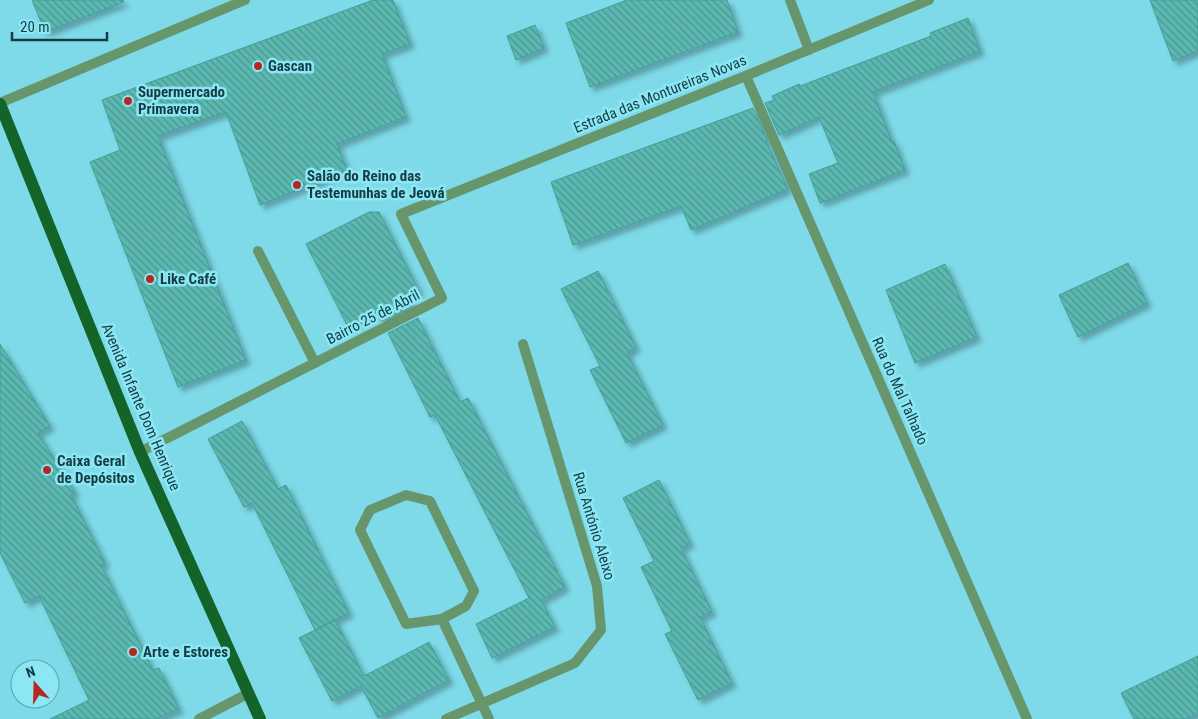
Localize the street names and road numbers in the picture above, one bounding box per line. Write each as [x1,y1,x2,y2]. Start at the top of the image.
street label: Estrada das Montureiras Novas [571,51,749,137]
street label: Bairro 25 de Abril [323,286,423,348]
street label: Avenida Infante Dom Henrique [98,321,184,493]
street label: Rua do Mal Talhado [868,334,932,448]
street label: Rua António Aleixo [569,470,619,582]

